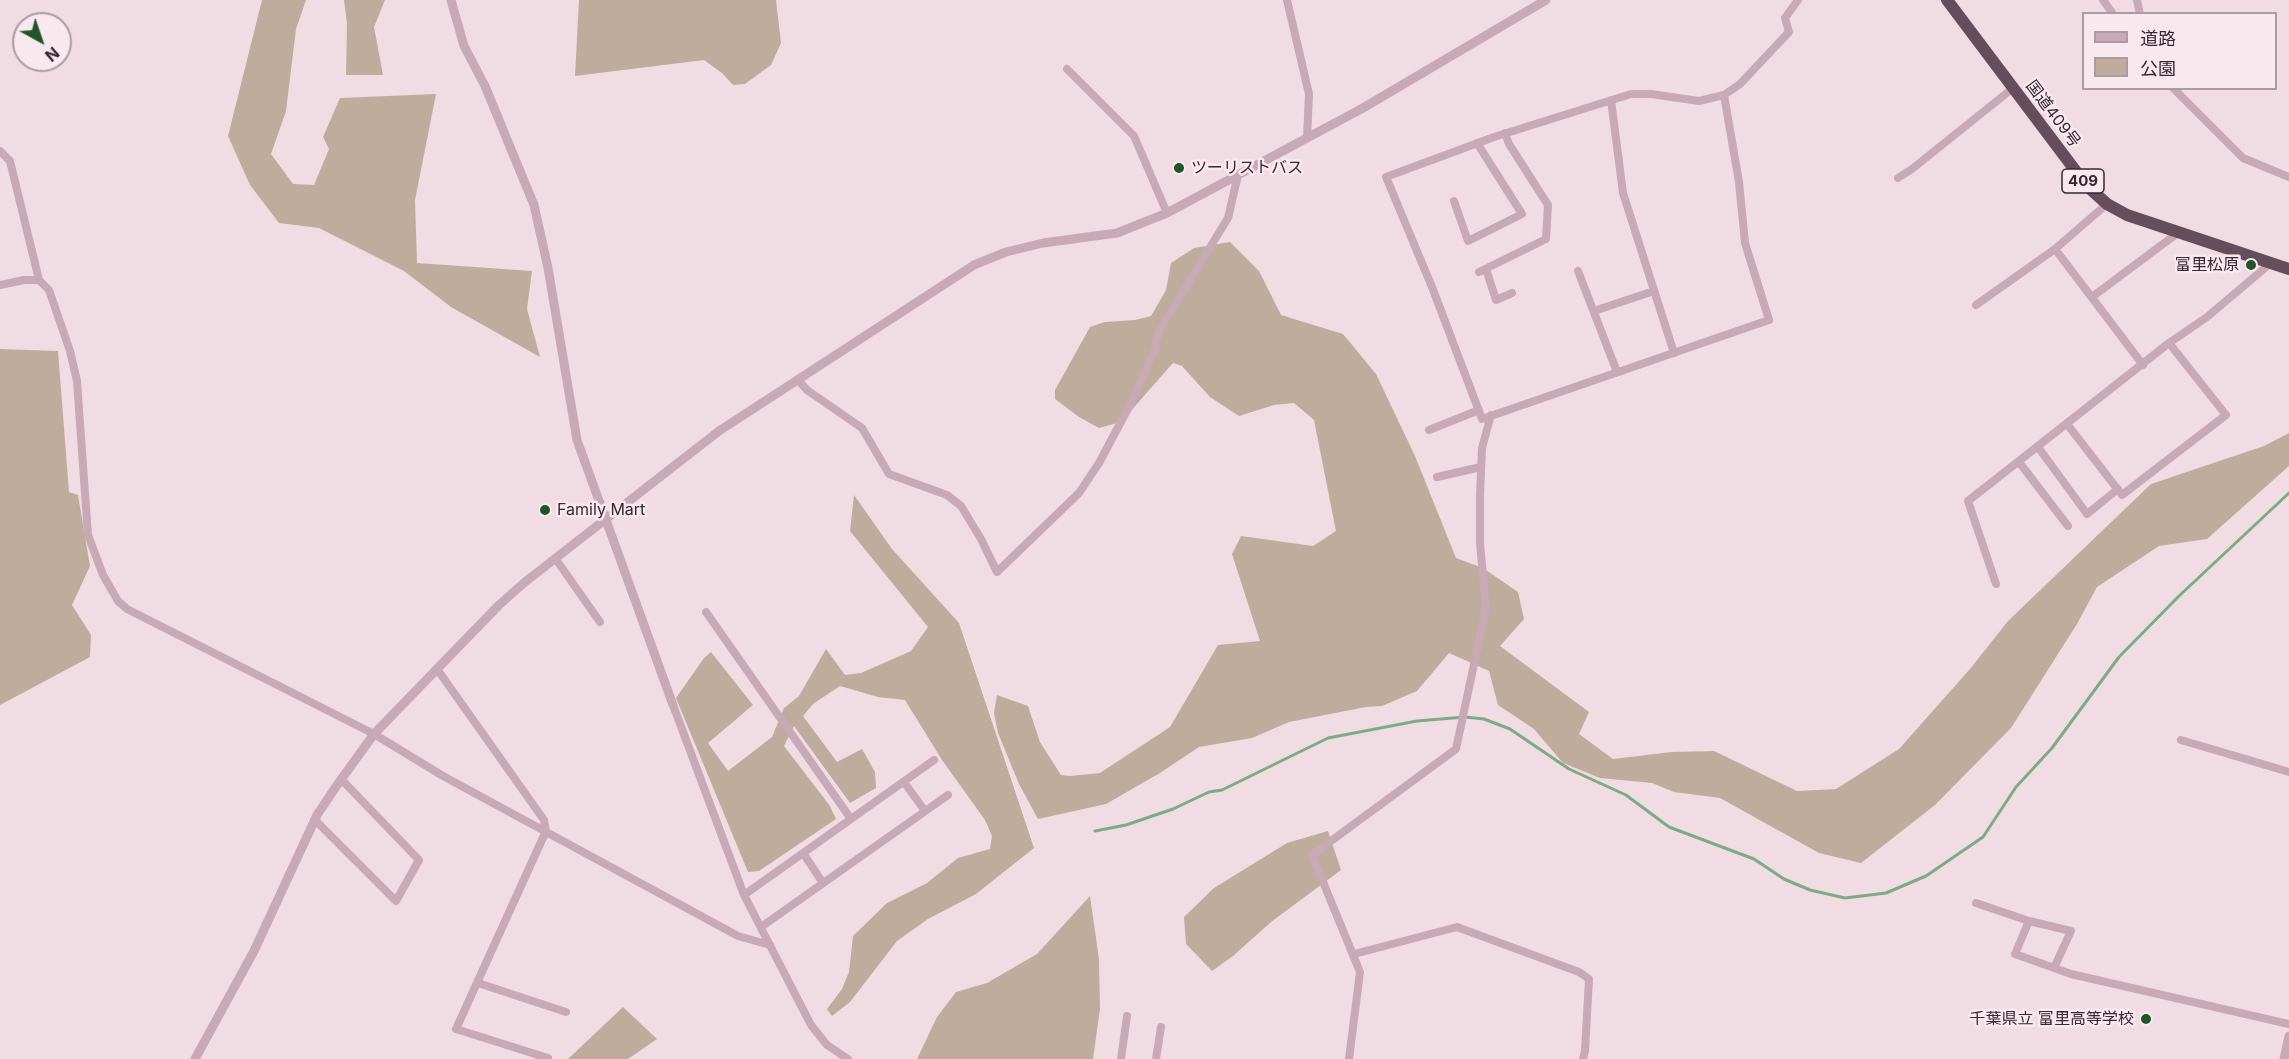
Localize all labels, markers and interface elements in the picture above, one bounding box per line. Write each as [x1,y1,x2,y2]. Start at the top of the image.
north arrow [12,12,72,72]
legend [2082,12,2277,90]
text: 道路 [2140,28,2176,49]
text: N [41,43,63,66]
text: 公園 [2140,58,2176,79]
street label: 国道409号 [2022,77,2084,151]
place label: ツーリストバス [1191,158,1303,178]
marker: ツーリストバス [1172,161,1186,175]
road number: 409 [2062,169,2104,193]
place label: 富里松原 [2175,255,2239,275]
marker: 富里松原 [2244,258,2258,272]
place label: Family Mart [557,500,645,520]
marker: Family Mart [538,503,552,517]
place label: 千葉県立 富里高等学校 [1970,1009,2134,1029]
marker: 千葉県立 富里高等学校 [2139,1012,2153,1026]

